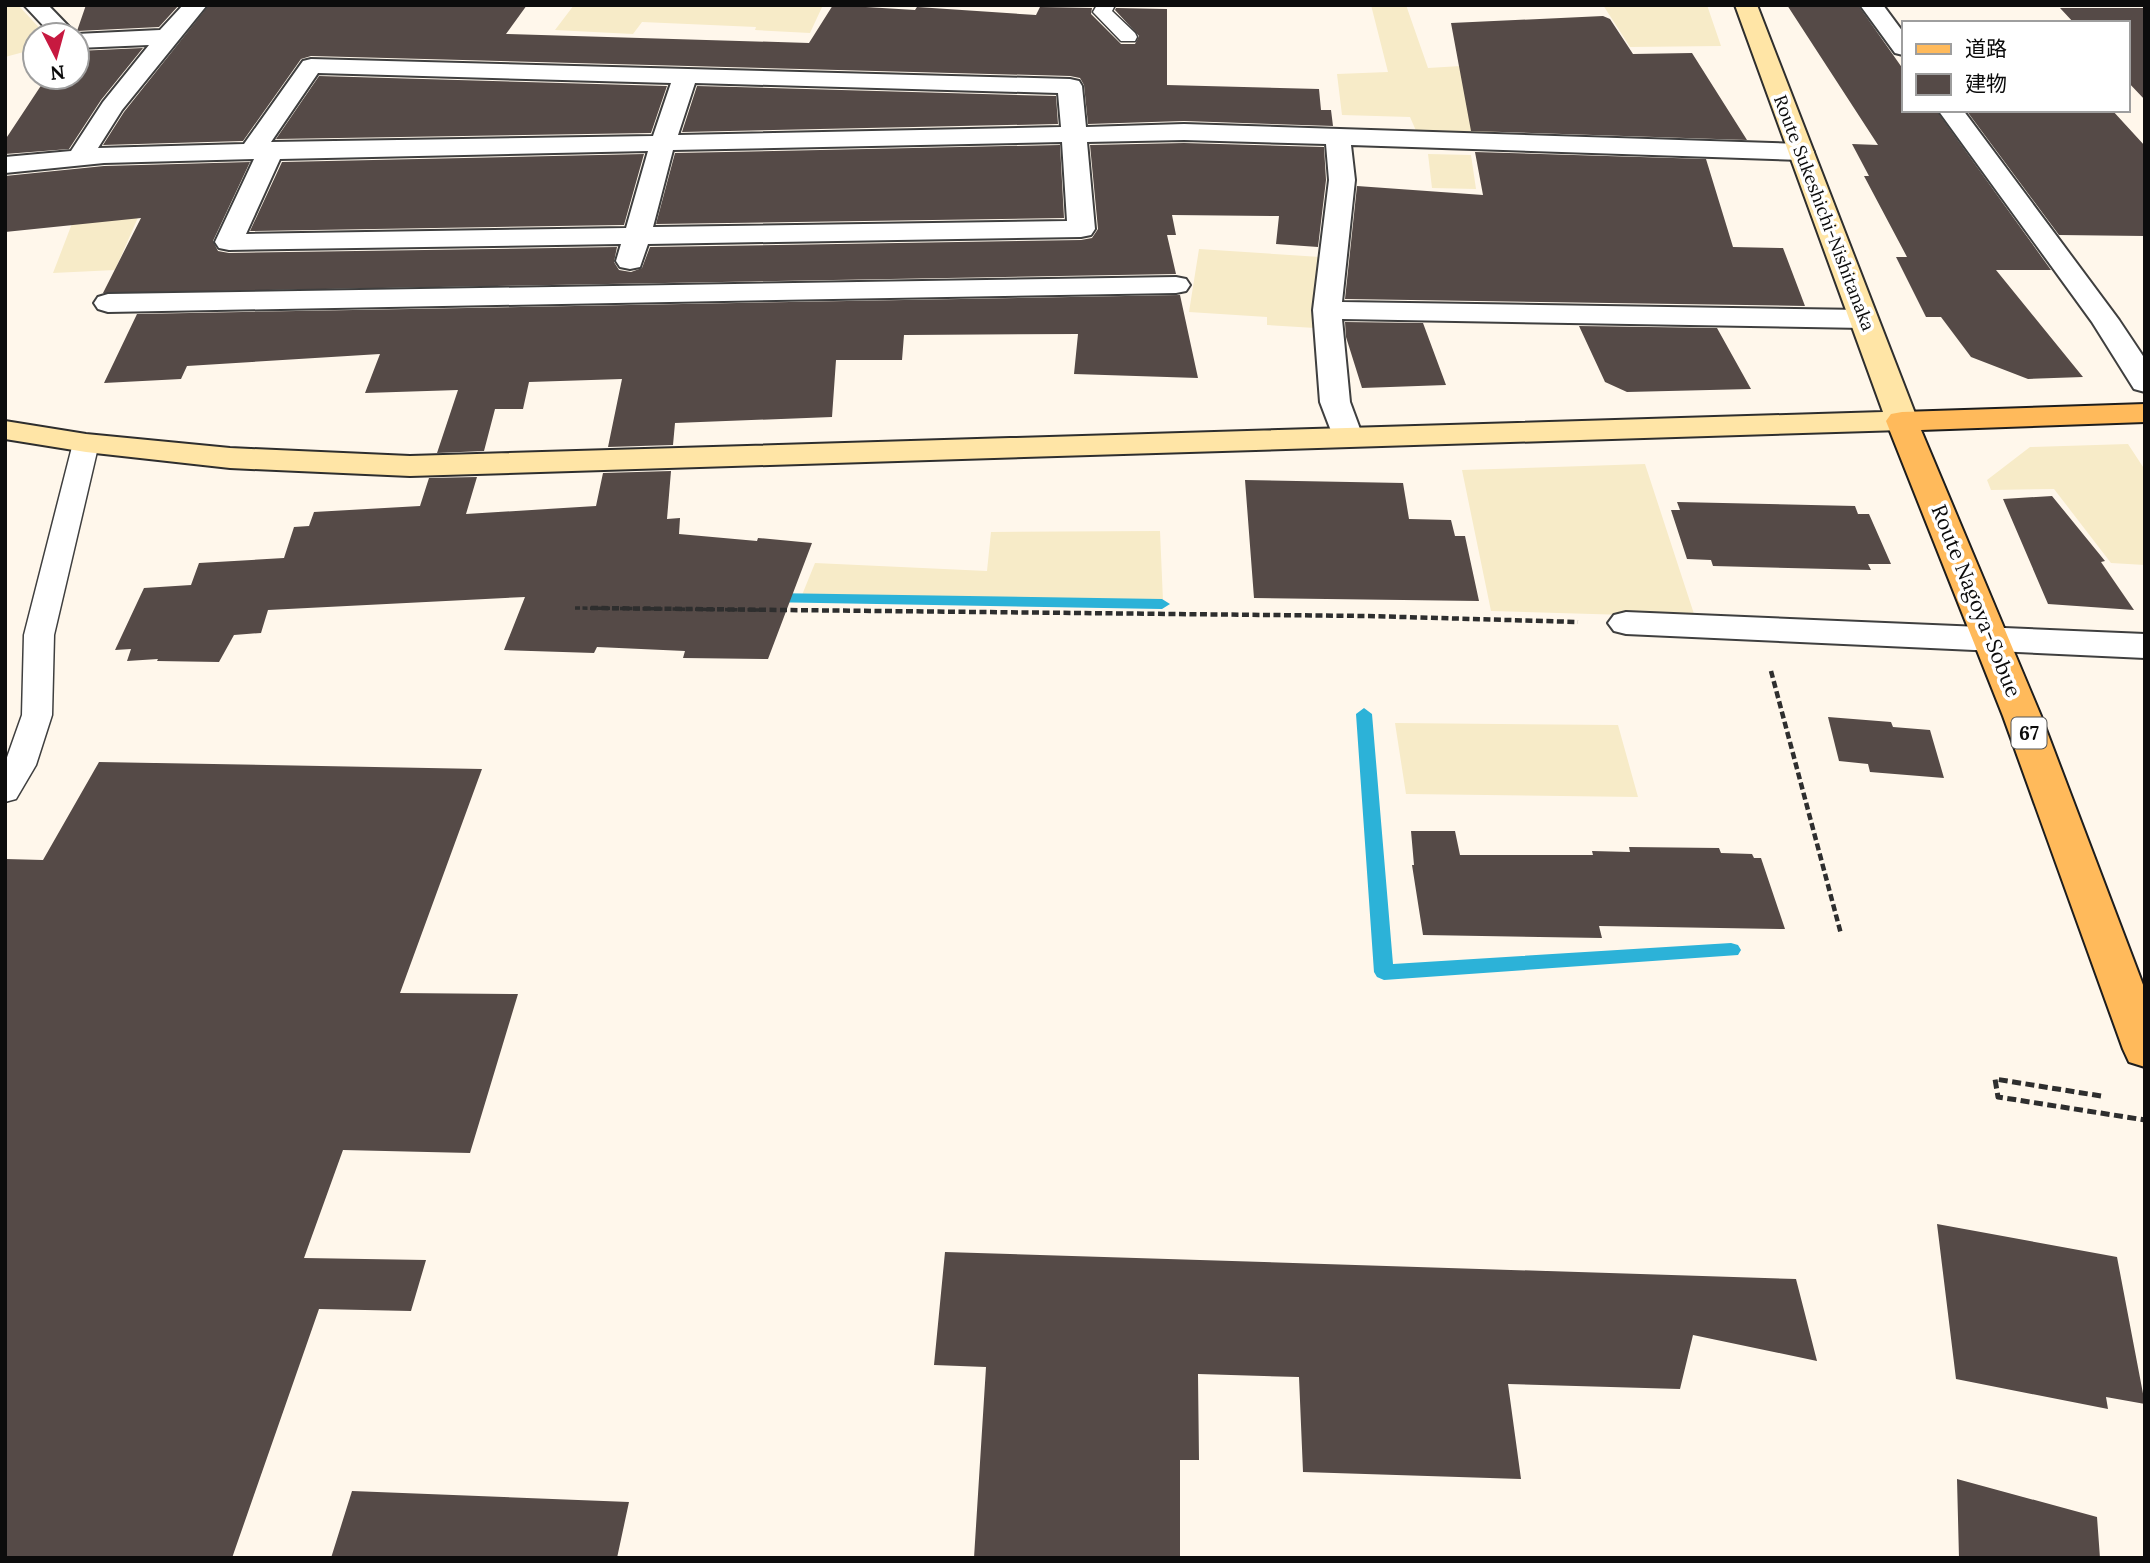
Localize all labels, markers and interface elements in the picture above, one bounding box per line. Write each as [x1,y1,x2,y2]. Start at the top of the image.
north arrow [21,21,91,91]
legend [1902,21,2129,112]
text: 道路 [1965,35,2007,62]
text: N [49,60,66,86]
text: 建物 [1965,70,2007,97]
street label: Route Sukeshichi-Nishitanaka [1769,92,1880,334]
street label: Route Nagoya-Sobue [1925,500,2027,701]
road number: 67 [2011,718,2046,748]

